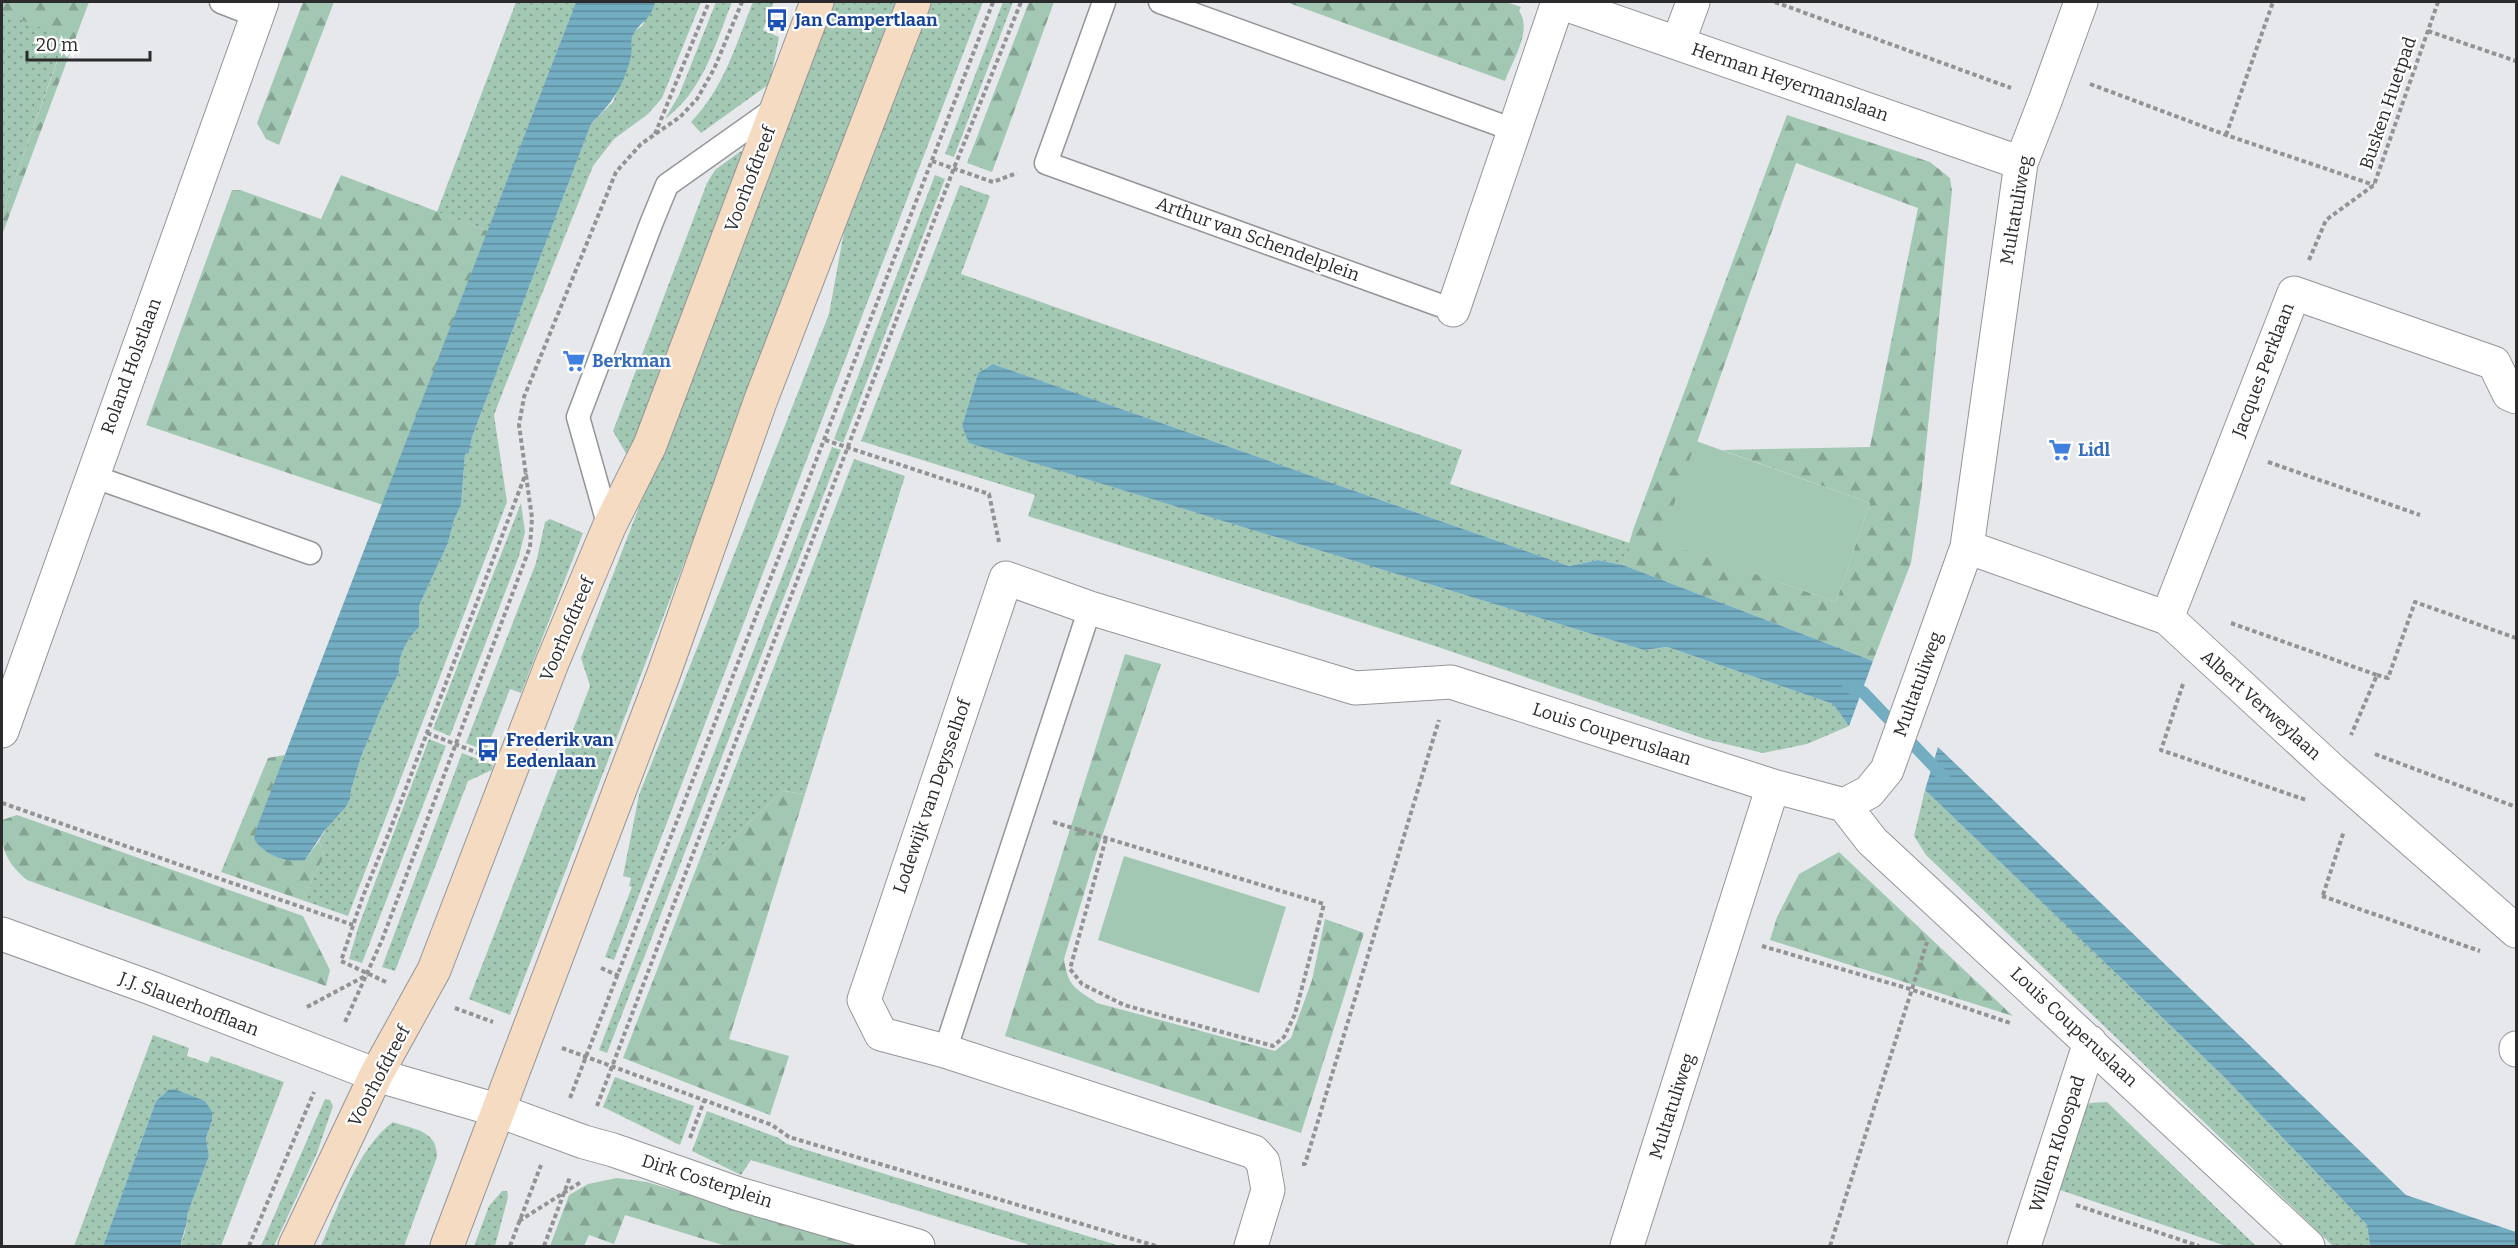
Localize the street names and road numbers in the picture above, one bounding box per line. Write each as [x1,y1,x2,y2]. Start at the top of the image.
street label: Busken Huetpad [2355,34,2421,172]
street label: Herman Heyermanslaan [1689,38,1892,126]
street label: Voorhofdreef [720,121,781,235]
street label: Multatuliweg [1996,154,2036,266]
street label: Arthur van Schendelplein [1153,192,1363,286]
street label: Roland Holstlaan [96,295,166,437]
street label: Jacques Perklaan [2227,299,2299,441]
street label: Voorhofdreef [535,572,600,685]
street label: Multatuliweg [1889,628,1947,740]
street label: Albert Verweylaan [2196,645,2326,765]
street label: Lodewijk van Deysselhof [888,694,976,896]
street label: Louis Couperuslaan [1530,698,1695,770]
street label: Louis Couperuslaan [2006,962,2143,1092]
street label: J.J. Slauerhofflaan [115,967,263,1041]
street label: Voorhofdreef [343,1020,416,1130]
street label: Multatuliweg [1644,1050,1700,1162]
street label: Willem Kloospad [2025,1073,2090,1215]
street label: Dirk Costerplein [639,1150,776,1213]

